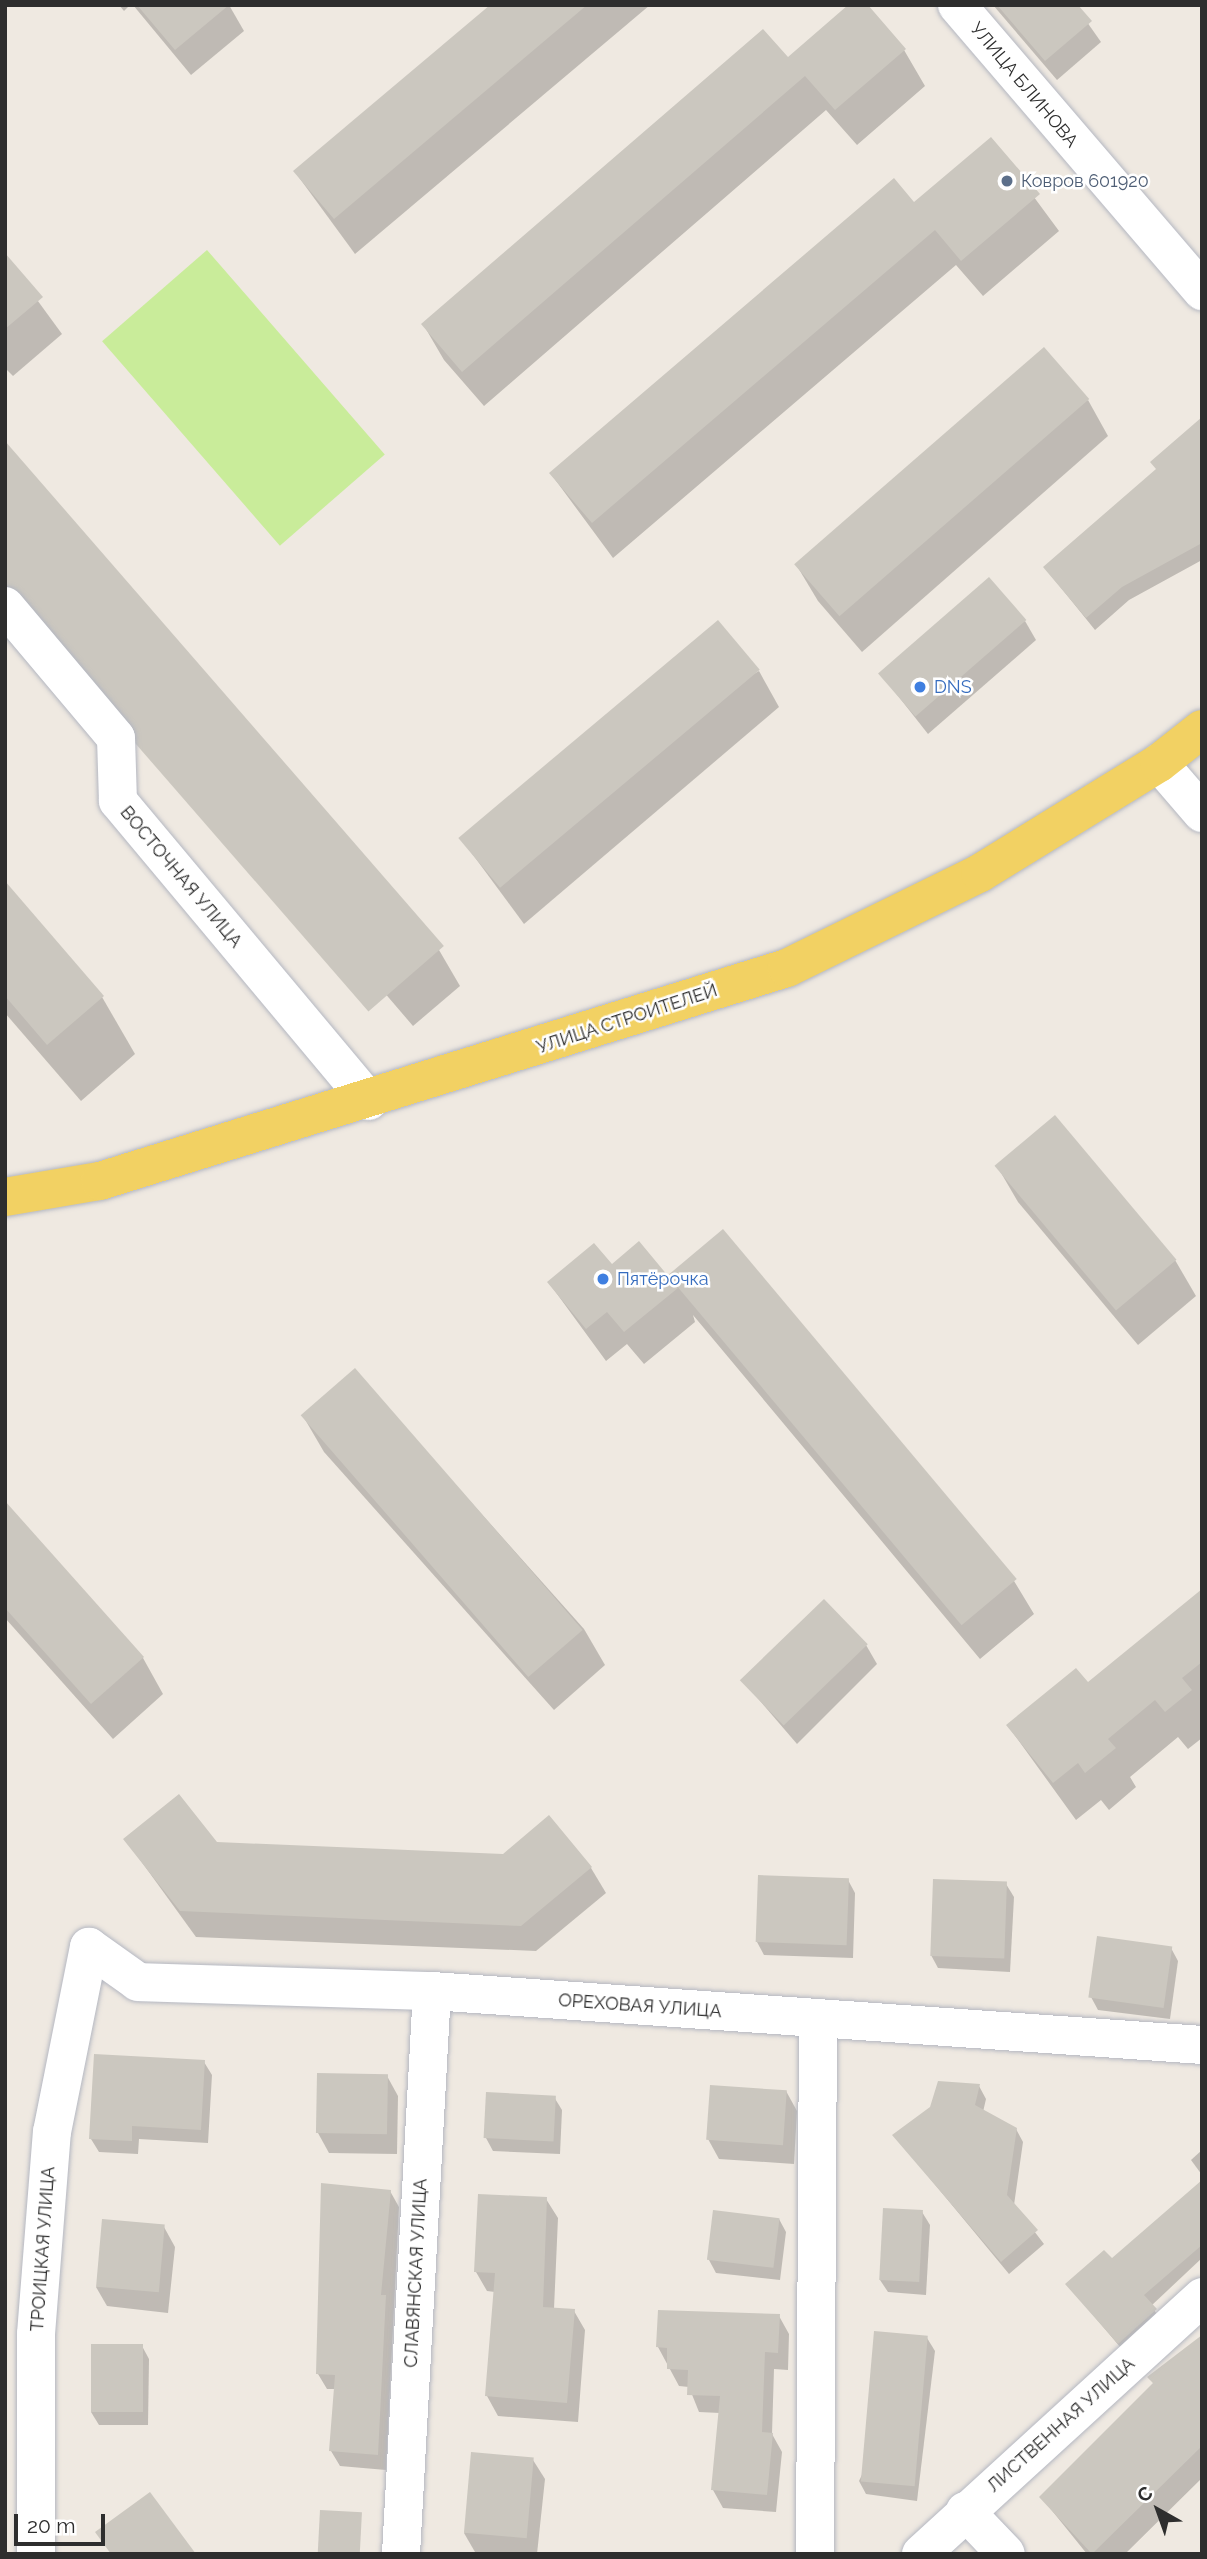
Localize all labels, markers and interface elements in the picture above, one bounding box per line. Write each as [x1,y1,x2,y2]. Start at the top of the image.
street label: УЛИЦА БЛИНОВА [965,18,1083,152]
place label: Ковров 601920 [1021,170,1149,192]
marker: Ковров 601920 [999,173,1015,189]
place label: DNS [934,676,972,698]
marker: DNS [912,679,928,695]
street label: ВОСТОЧНАЯ УЛИЦА [115,802,247,952]
street label: УЛИЦА СТРОИТЕЛЕЙ [534,980,720,1058]
place label: Пятёрочка [617,1268,709,1290]
marker: Пятёрочка [595,1271,611,1287]
street label: ОРЕХОВАЯ УЛИЦА [558,1990,722,2022]
street label: ТРОИЦКАЯ УЛИЦА [26,2166,60,2332]
street label: СЛАВЯНСКАЯ УЛИЦА [400,2178,432,2368]
street label: ЛИСТВЕННАЯ УЛИЦА [983,2353,1139,2497]
north arrow [1123,2475,1193,2545]
text: С [1132,2481,1157,2507]
scale bar [18,2500,108,2544]
text: 20 m [27,2513,75,2538]

